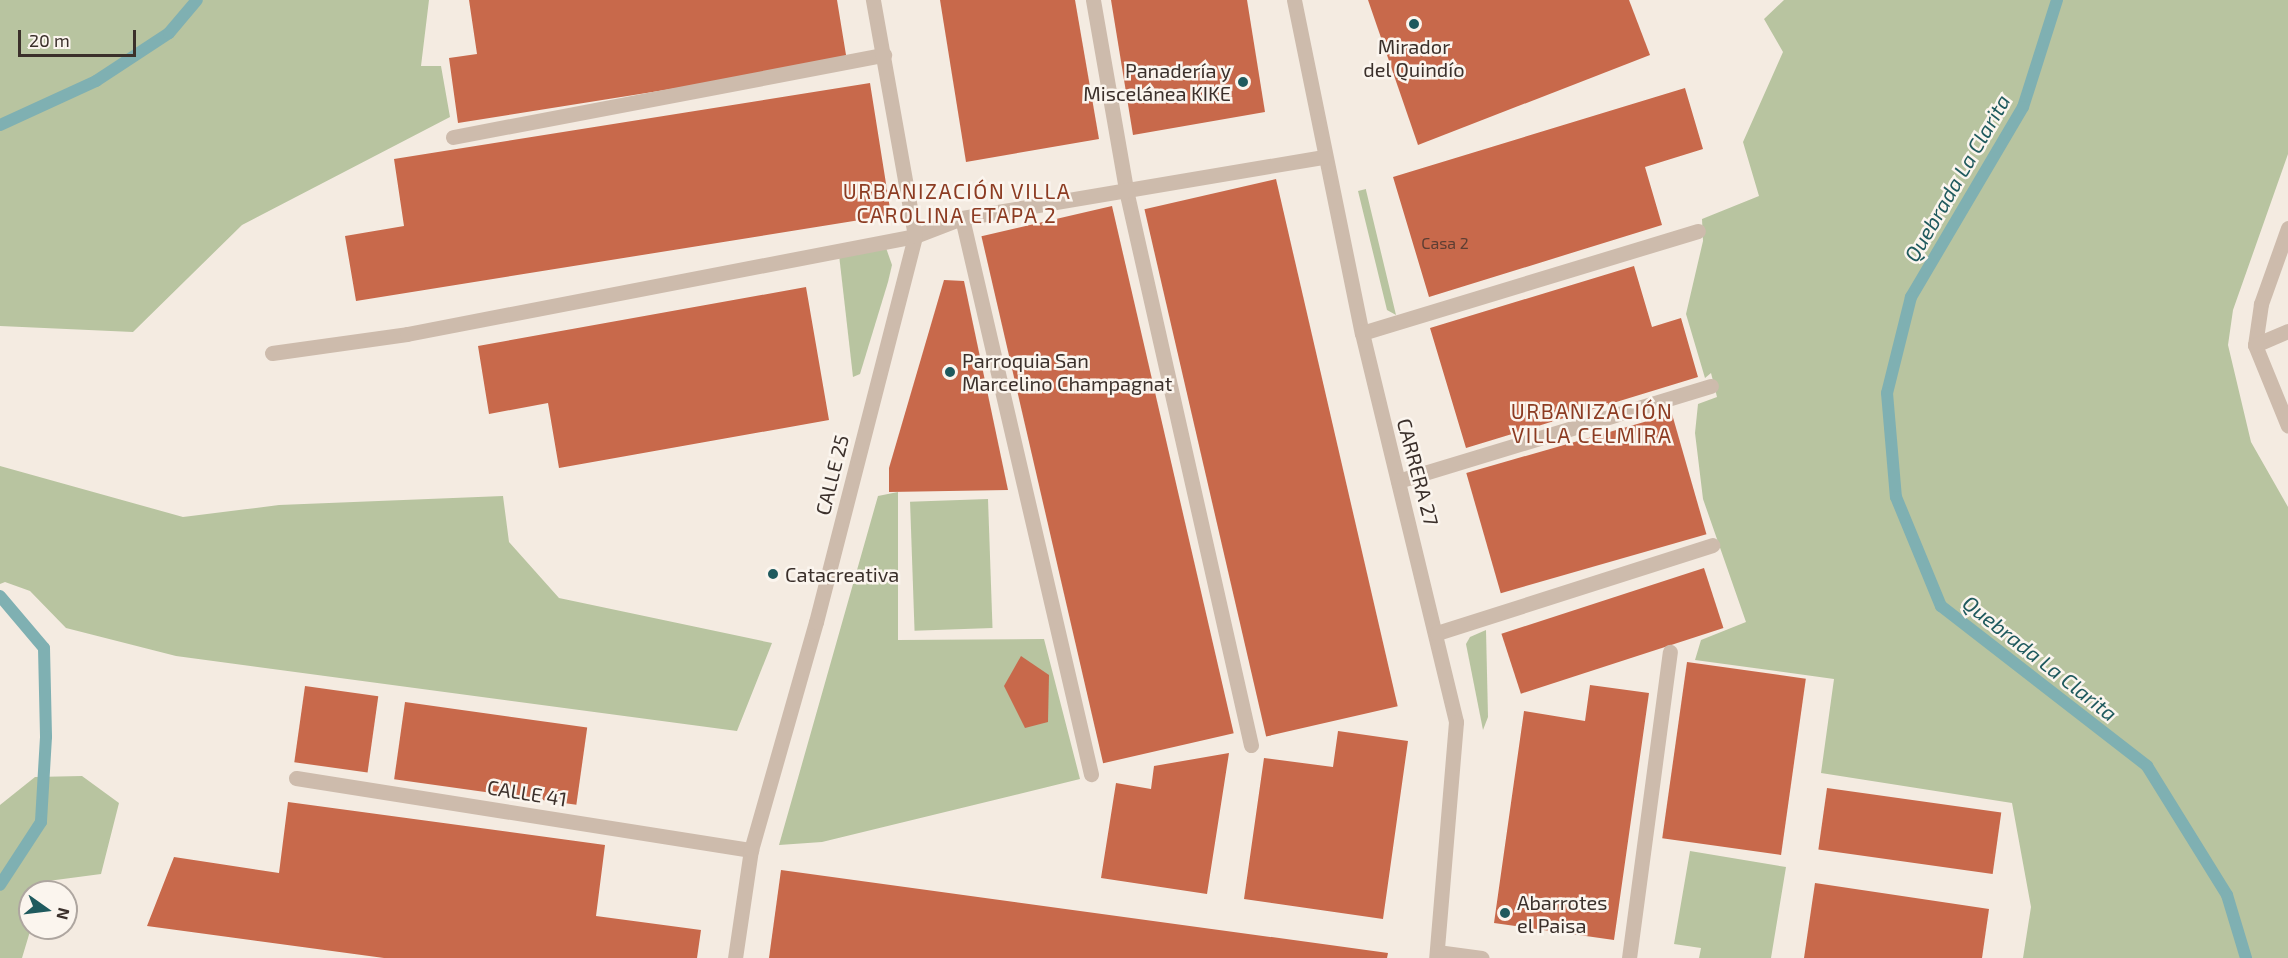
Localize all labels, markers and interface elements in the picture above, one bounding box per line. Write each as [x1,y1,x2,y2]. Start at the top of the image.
marker: Mirador del Quindío [1407,17,1421,31]
scale bar [21,18,140,56]
text: 20 m [29,29,70,51]
place label: Mirador del Quindío [1363,34,1465,81]
place label: Panadería y Miscelánea KIKE [1083,58,1231,105]
marker: Panadería y Miscelánea KIKE [1236,75,1250,89]
water label: Quebrada La Clarita [1899,90,2015,266]
district label: URBANIZACIÓN VILLA CAROLINA ETAPA 2 [842,178,1072,228]
house number: Casa 2 [1421,233,1469,253]
place label: Parroquia San Marcelino Champagnat [962,348,1172,395]
marker: Parroquia San Marcelino Champagnat [943,365,957,379]
district label: URBANIZACIÓN VILLA CELMIRA [1511,398,1673,448]
street label: CARRERA 27 [1392,416,1444,528]
street label: CALLE 25 [810,432,854,518]
place label: Catacreativa [785,562,899,586]
marker: Catacreativa [766,567,780,581]
water label: Quebrada La Clarita [1958,590,2122,726]
street label: CALLE 41 [485,775,569,811]
north arrow [18,880,78,940]
place label: Abarrotes el Paisa [1517,890,1607,937]
text: N [53,906,75,922]
marker: Abarrotes el Paisa [1498,906,1512,920]

